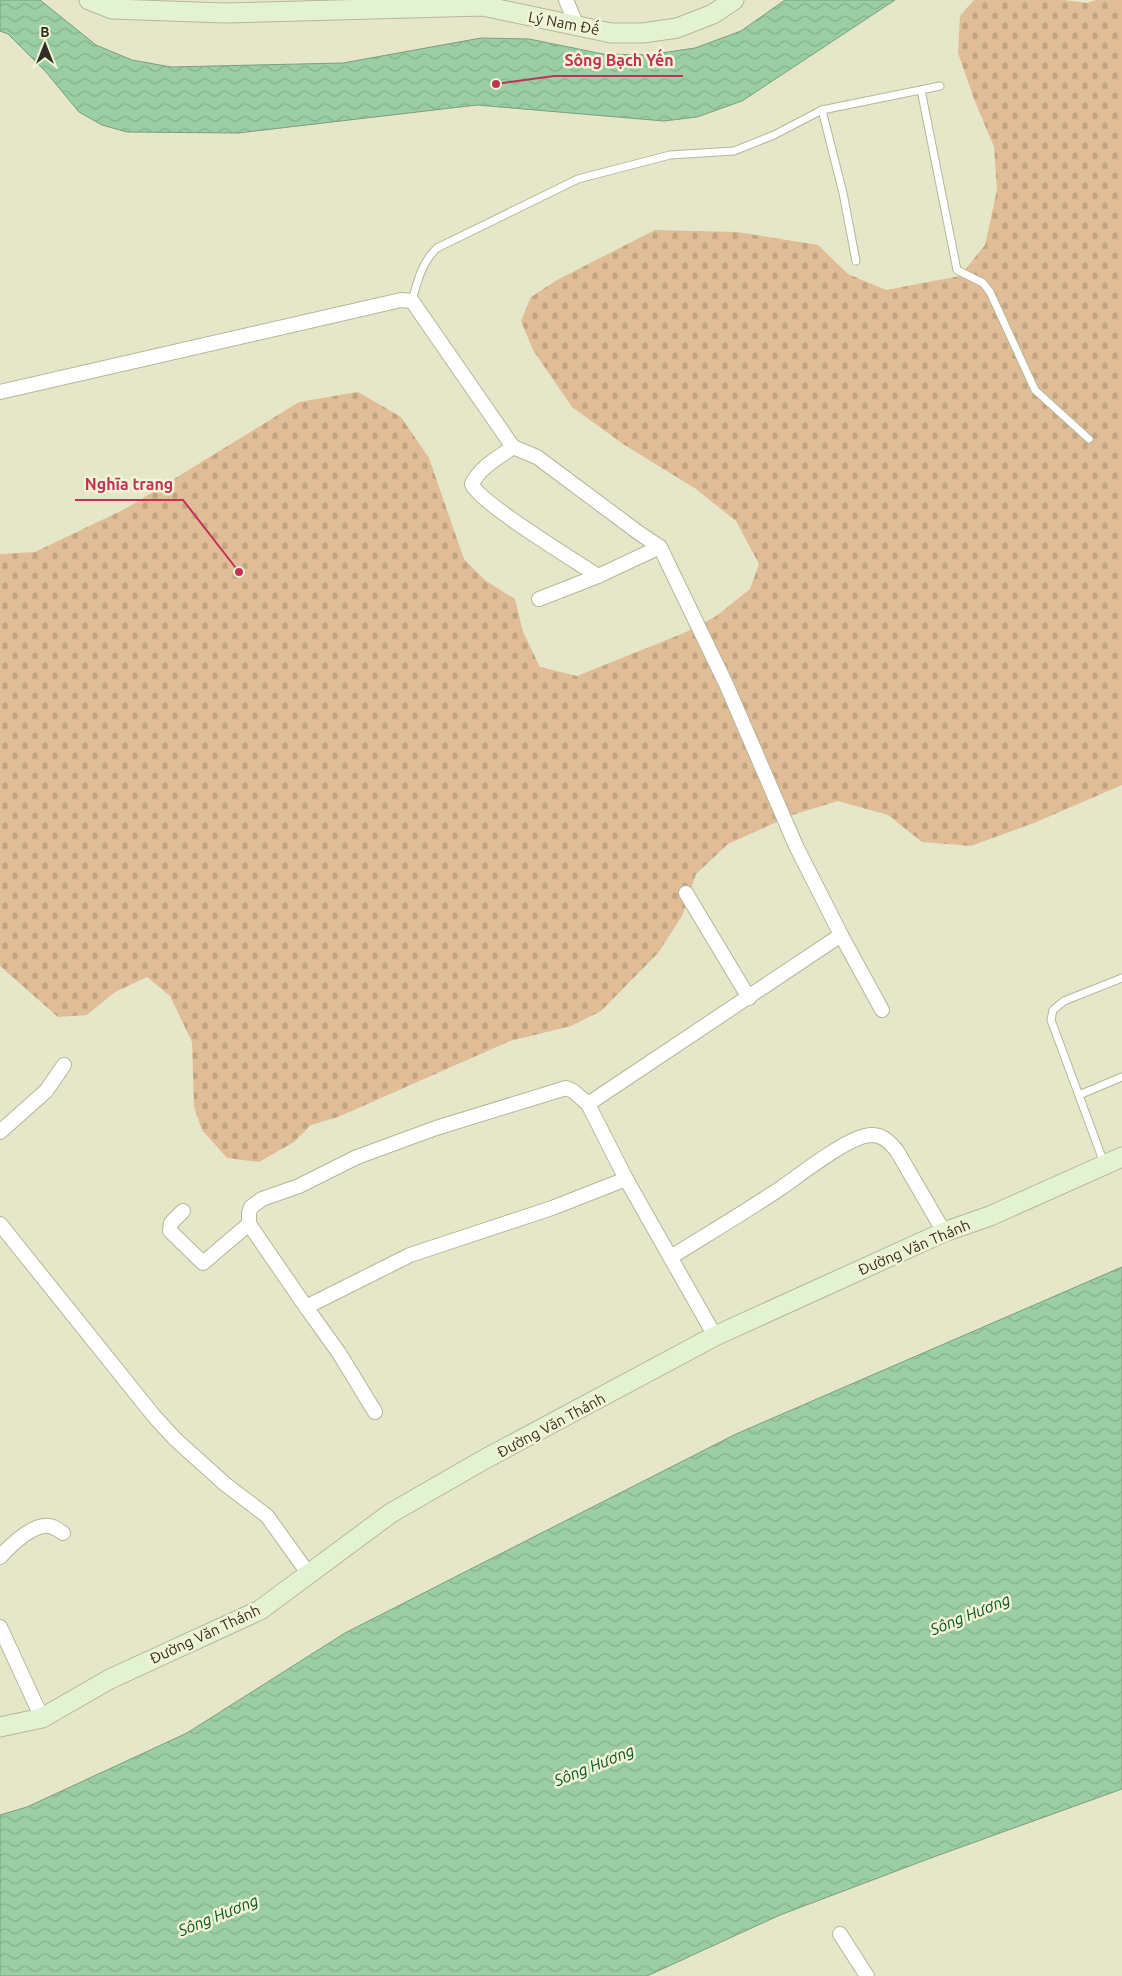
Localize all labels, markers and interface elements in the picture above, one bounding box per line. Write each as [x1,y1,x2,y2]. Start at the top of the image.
street label: Lý Nam Đế [527,6,601,38]
north arrow [20,20,70,70]
text: B [40,24,50,40]
callout: Sông Bạch Yến [554,45,683,76]
text: Sông Bạch Yến [564,48,674,69]
callout: Nghĩa trang [75,469,183,500]
text: Nghĩa trang [85,475,173,493]
street label: Đường Văn Thánh [856,1216,972,1278]
street label: Đường Văn Thánh [494,1389,608,1461]
water label: Sông Hương [926,1590,1013,1639]
street label: Đường Văn Thánh [147,1601,263,1667]
water label: Sông Hương [550,1741,637,1790]
water label: Sông Hương [174,1891,261,1940]

